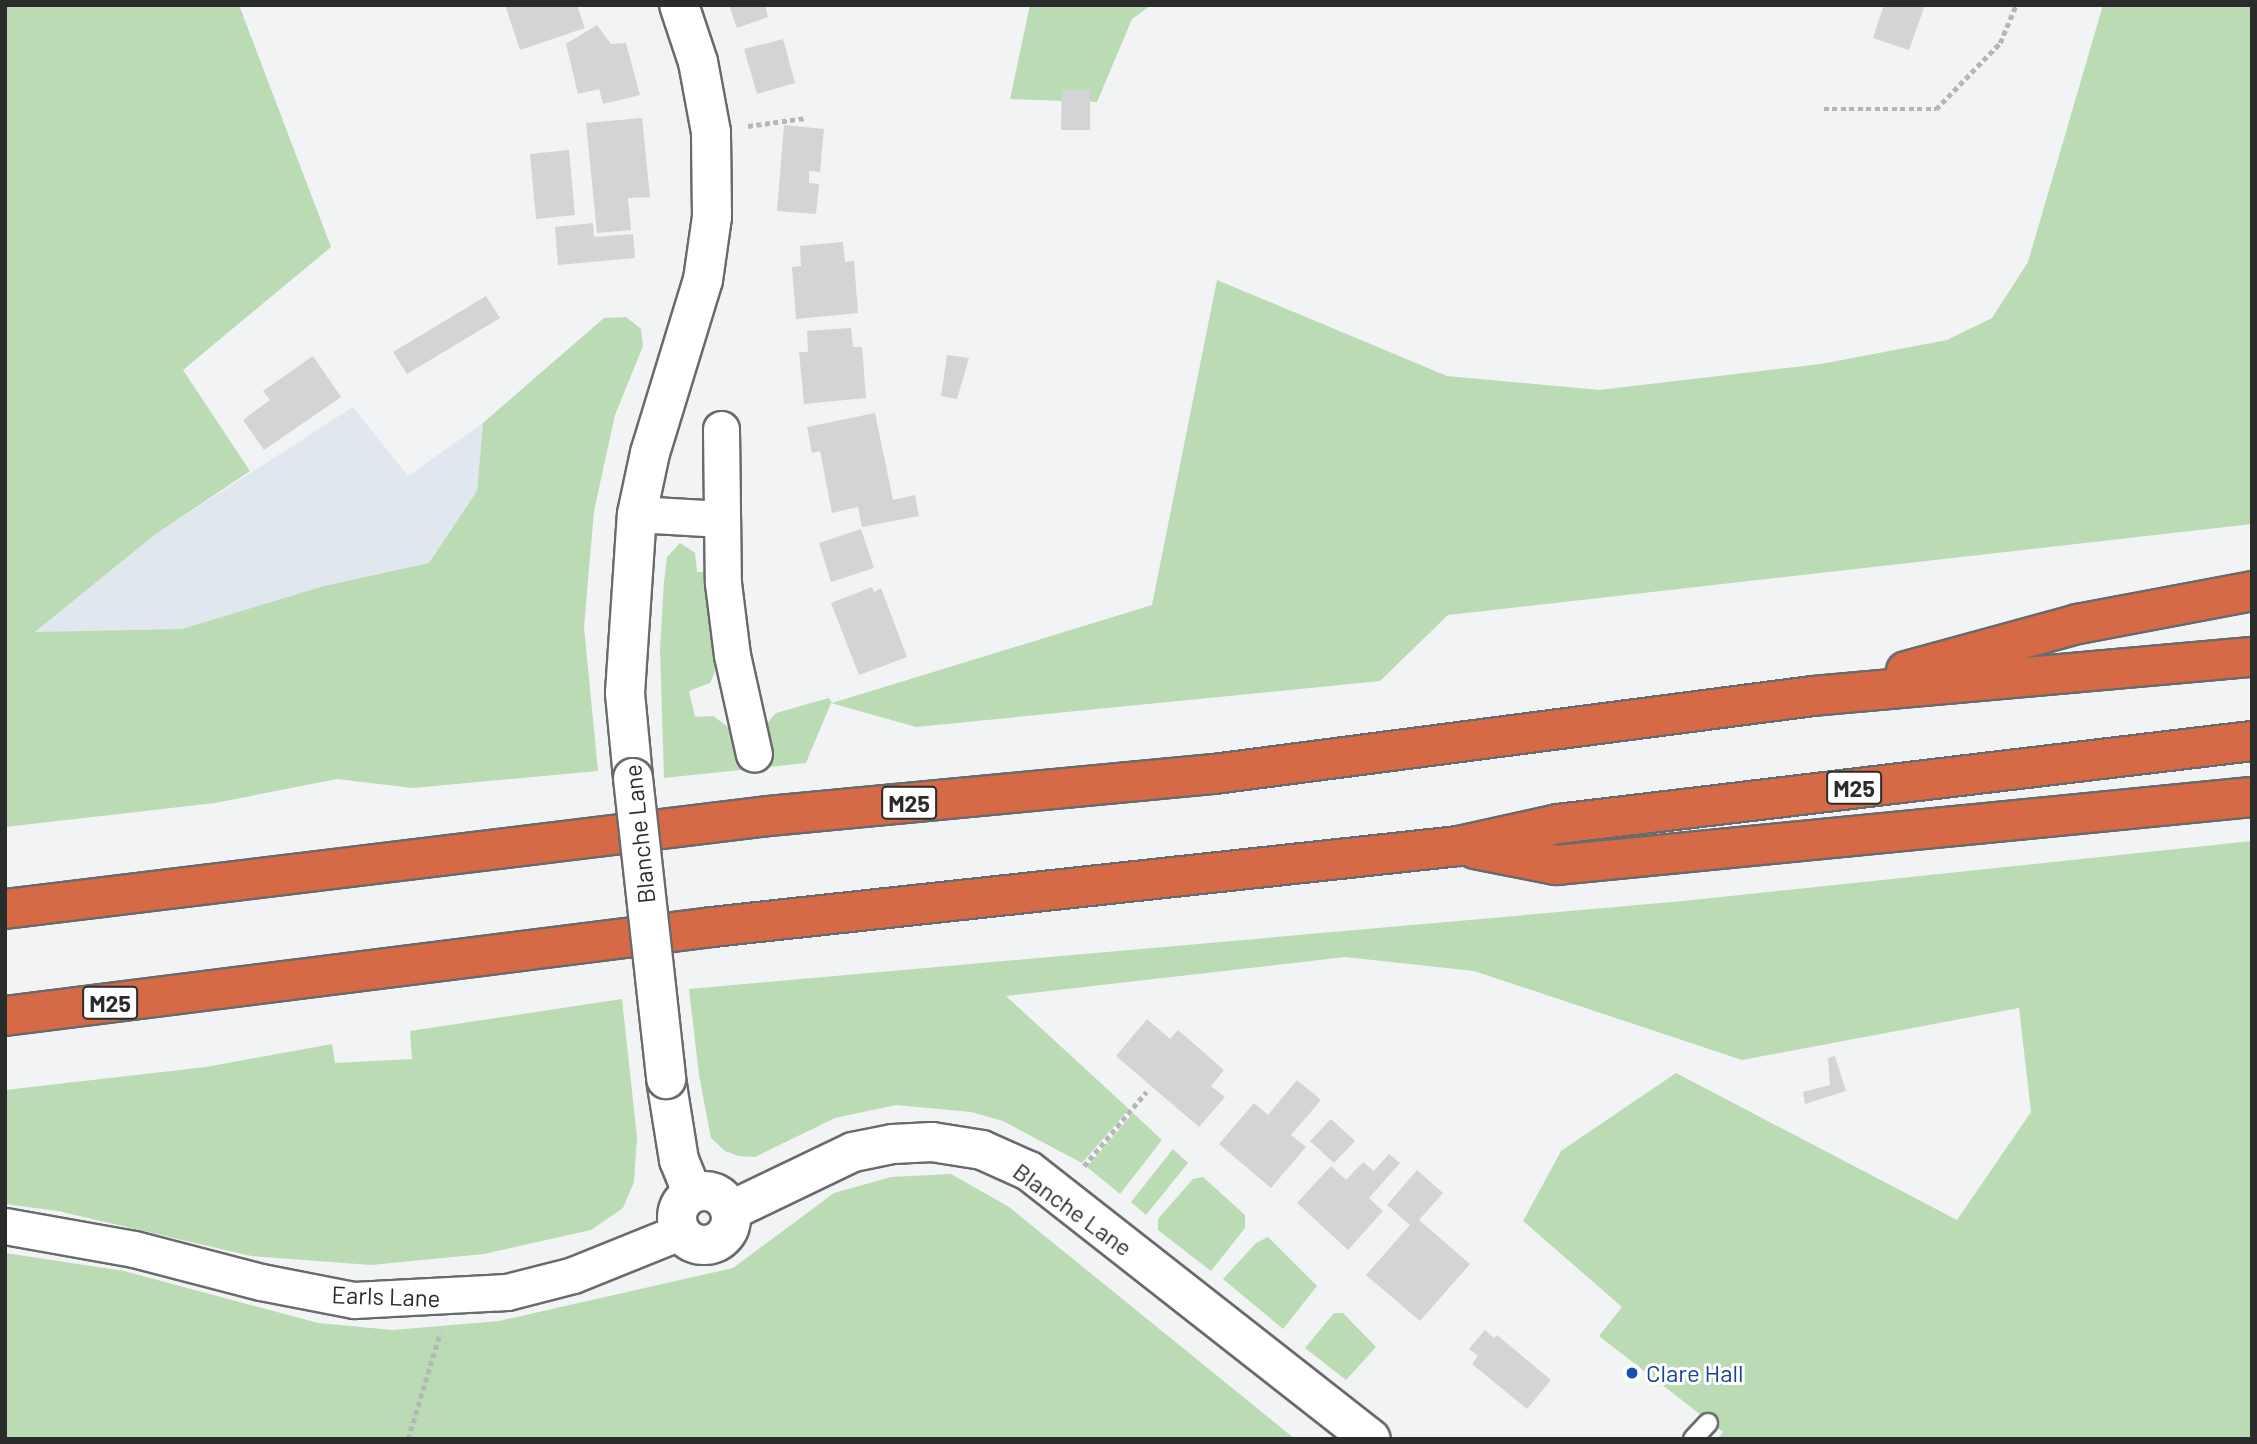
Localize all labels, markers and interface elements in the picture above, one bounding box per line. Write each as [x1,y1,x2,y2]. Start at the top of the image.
street label: Blanche Lane [617,763,661,905]
road number: M25 [1826,768,1882,808]
road number: M25 [881,783,937,822]
road number: M25 [82,984,138,1022]
street label: Blanche Lane [1008,1156,1138,1262]
street label: Earls Lane [331,1280,441,1312]
place label: Clare Hall [1646,1359,1744,1387]
marker: Clare Hall [1624,1365,1640,1381]

